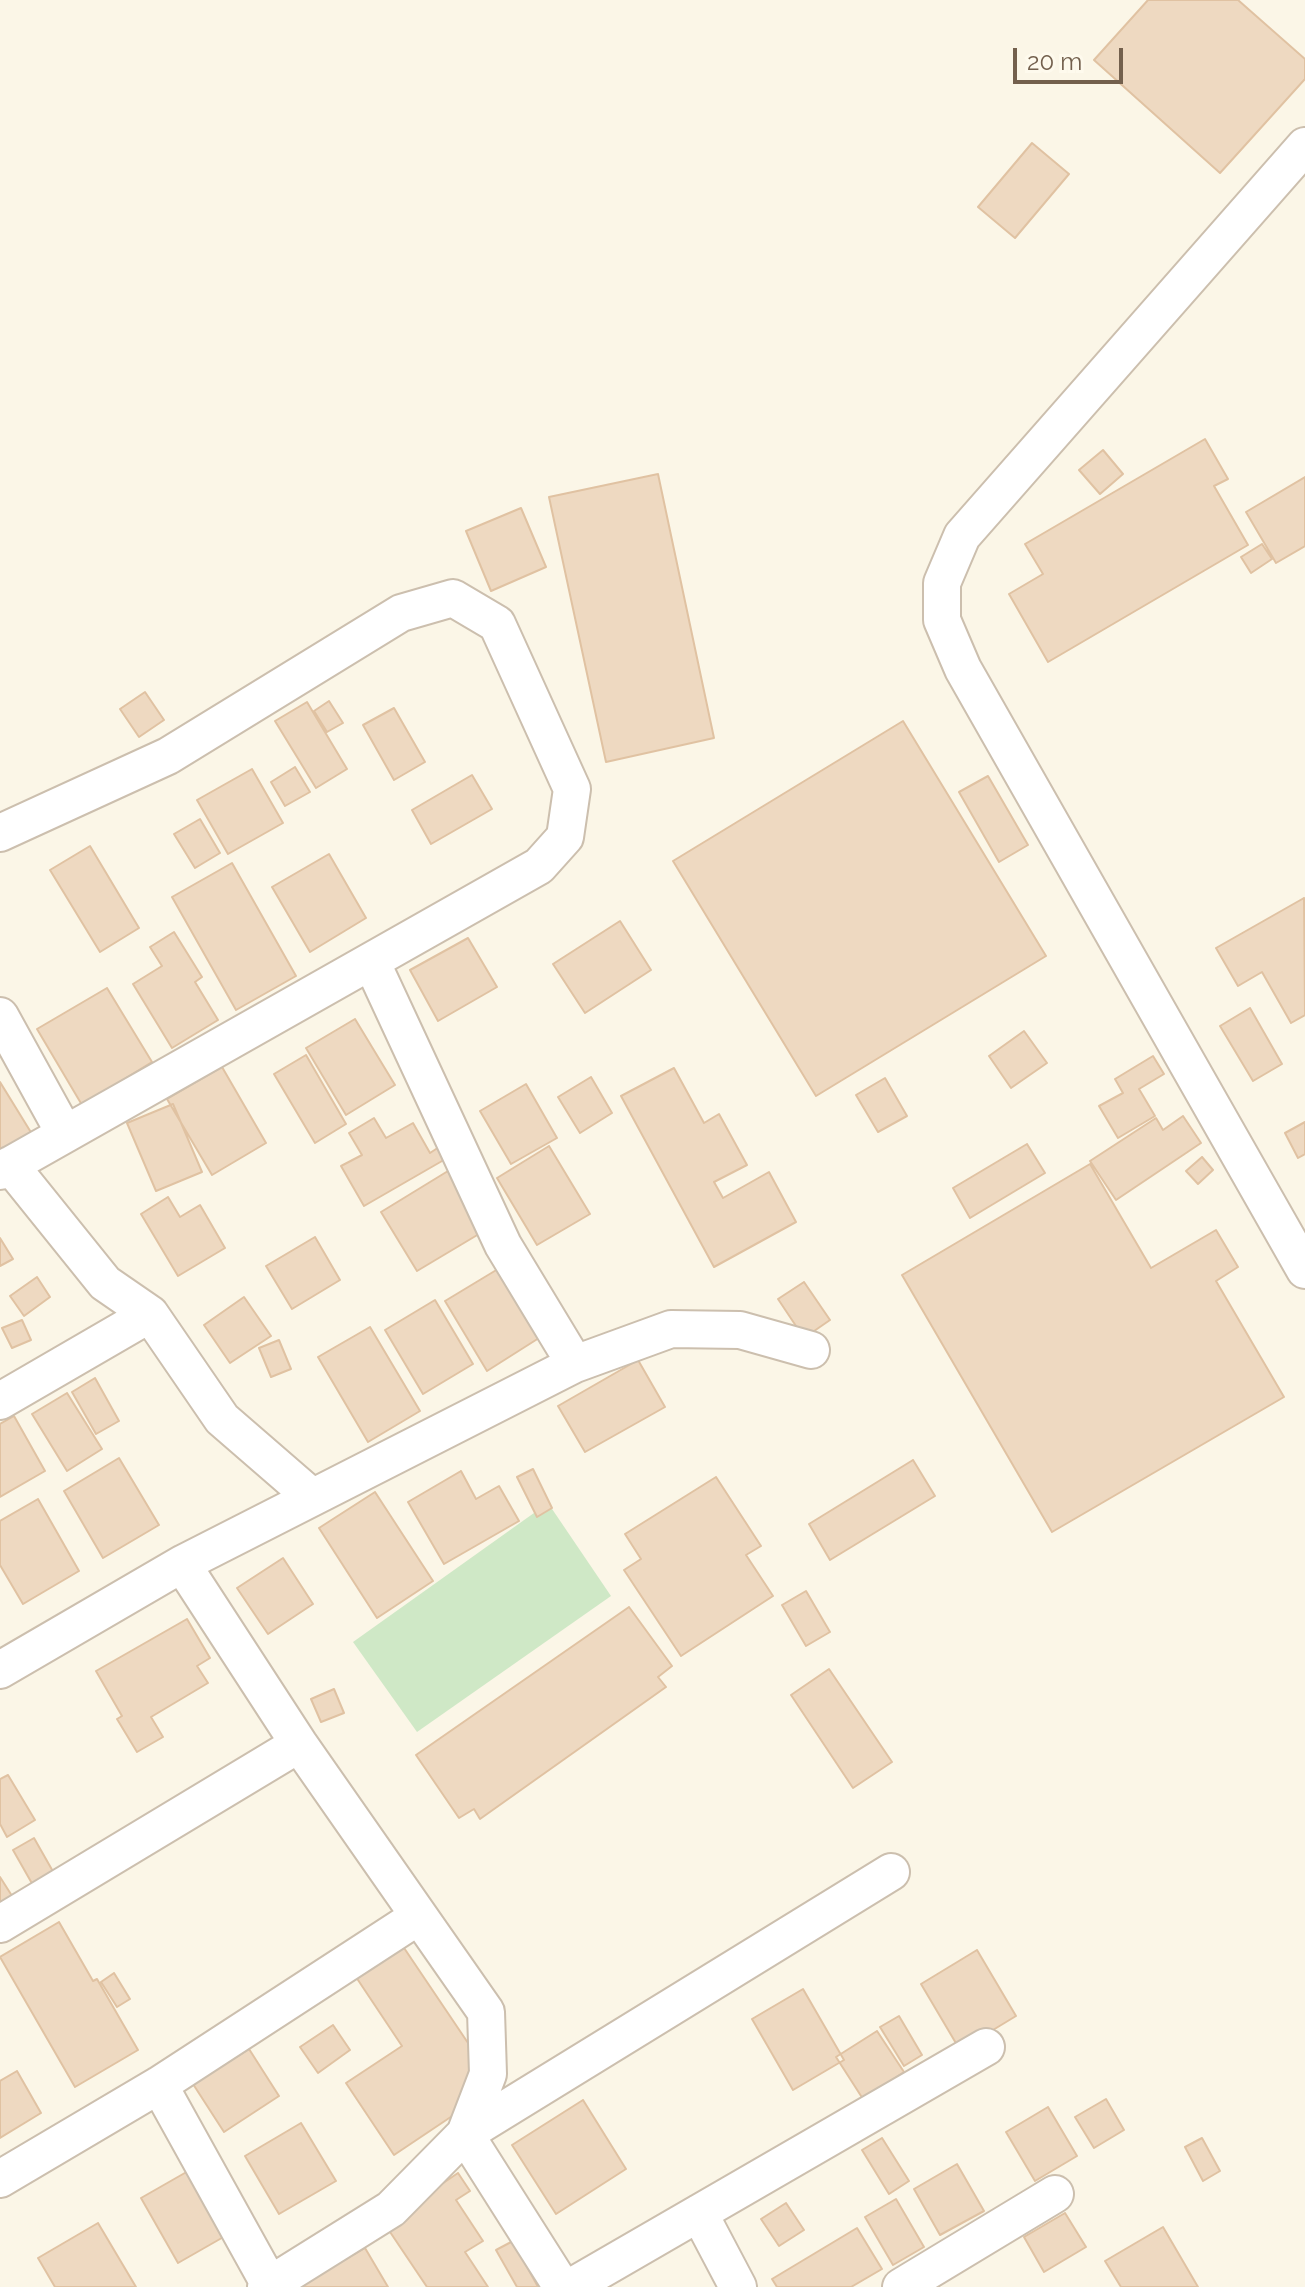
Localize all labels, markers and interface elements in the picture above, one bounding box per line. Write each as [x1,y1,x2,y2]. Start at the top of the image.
scale bar [1017,32,1127,82]
text: 20 m [1027,47,1082,76]

